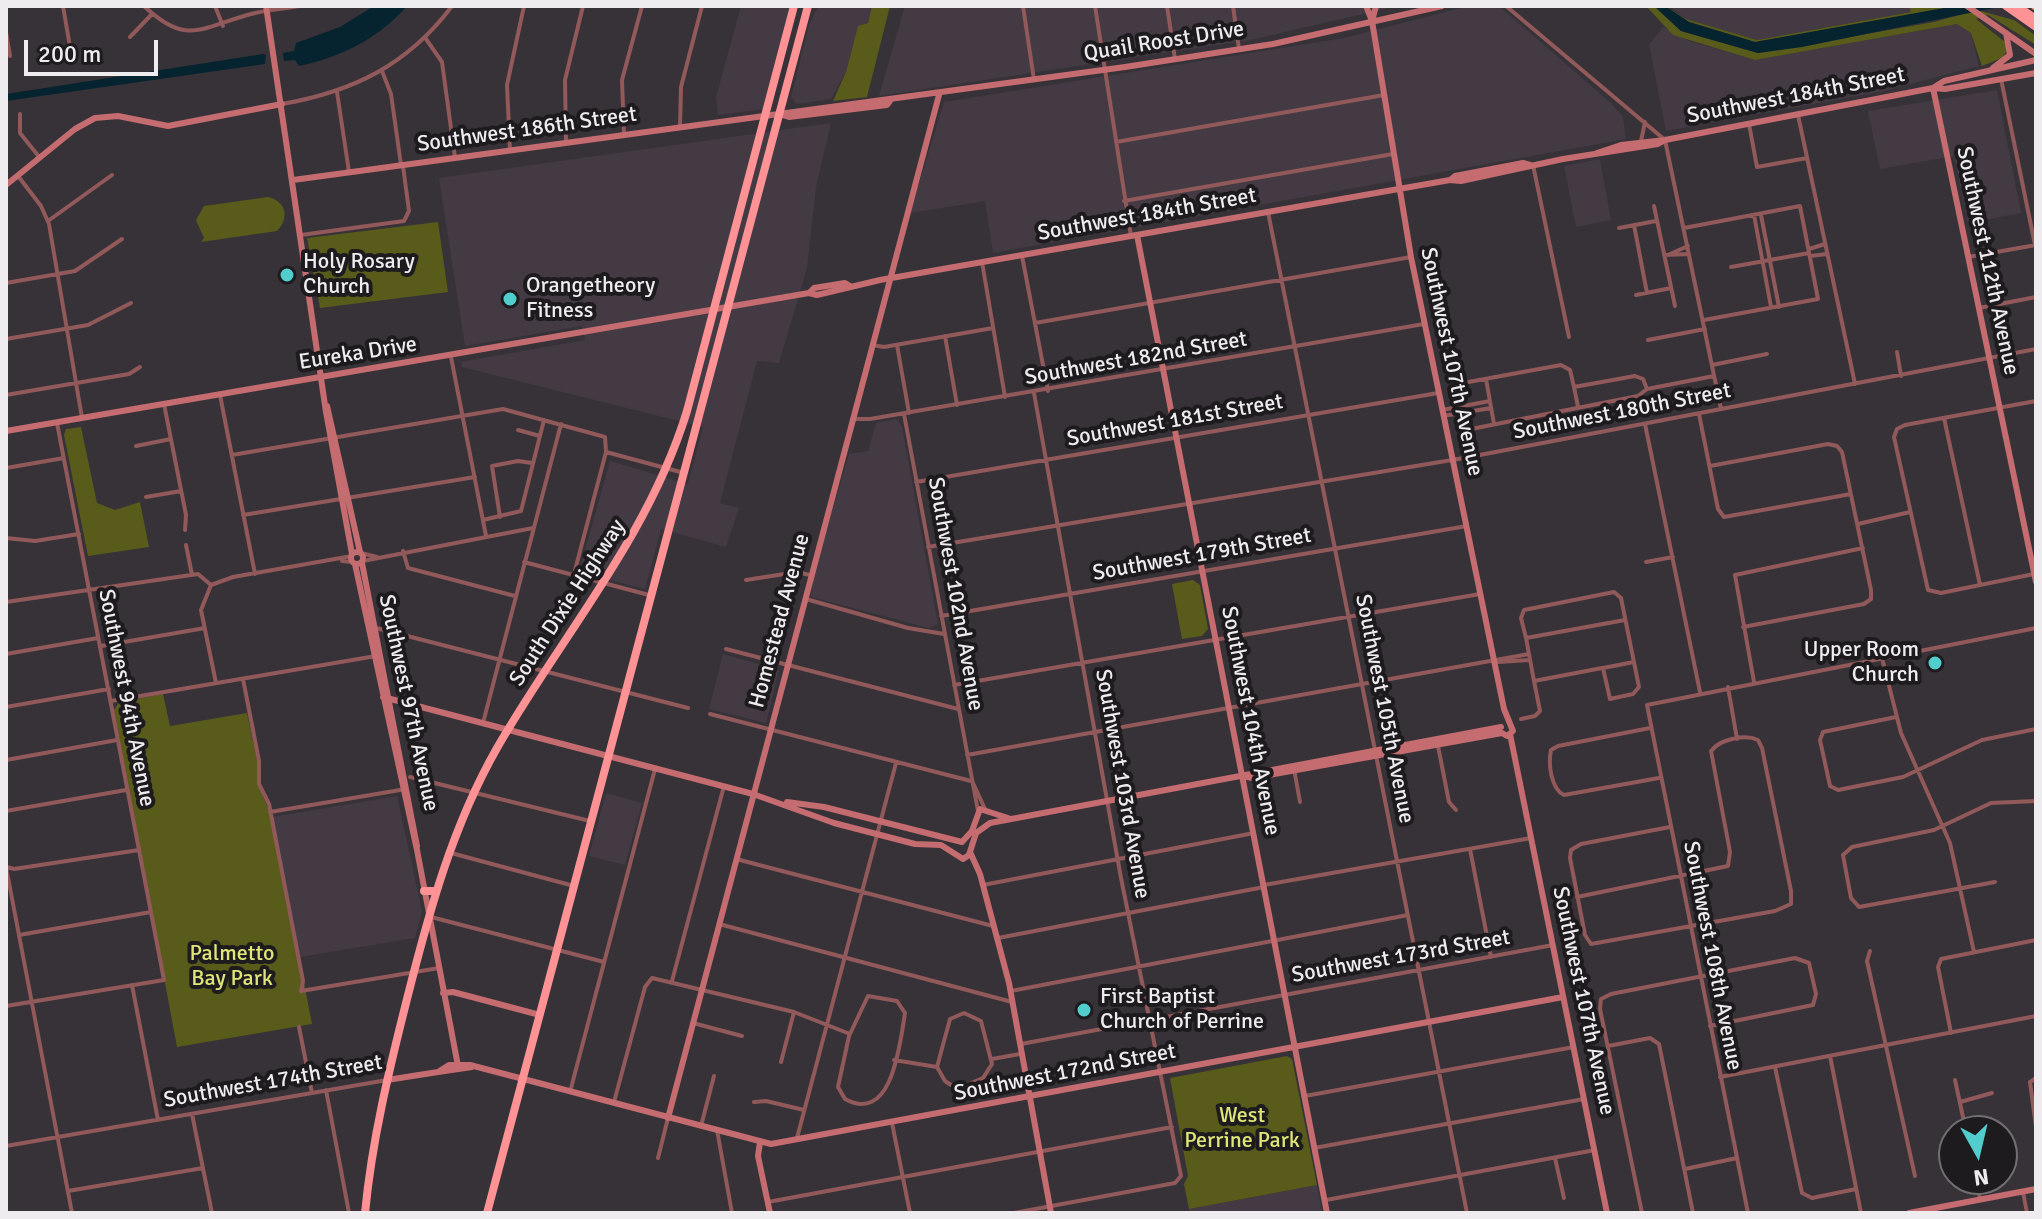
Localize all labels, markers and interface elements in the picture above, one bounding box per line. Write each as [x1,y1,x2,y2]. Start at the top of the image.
street label: Quail Roost Drive [1082,16,1246,68]
scale bar [28,24,162,74]
text: 200 m [38,39,101,69]
street label: Southwest 184th Street [1685,62,1907,130]
street label: Southwest 186th Street [416,102,638,158]
street label: Southwest 112th Avenue [1950,144,2024,378]
street label: Southwest 184th Street [1036,183,1258,247]
street label: Southwest 107th Avenue [1414,245,1488,479]
place label: Holy Rosary Church [303,249,415,300]
marker: Holy Rosary Church [278,266,296,284]
place label: Orangetheory Fitness [526,273,655,324]
marker: Orangetheory Fitness [501,290,519,308]
street label: Southwest 182nd Street [1023,326,1249,392]
street label: Eureka Drive [297,332,419,376]
street label: Southwest 180th Street [1511,378,1733,446]
street label: Southwest 181st Street [1065,389,1285,453]
street label: Southwest 102nd Avenue [921,475,989,713]
street label: South Dixie Highway [504,515,632,691]
street label: Southwest 179th Street [1091,523,1313,587]
street label: Homestead Avenue [744,531,816,711]
street label: Southwest 94th Avenue [92,587,160,809]
street label: Southwest 97th Avenue [372,592,444,814]
street label: Southwest 105th Avenue [1349,592,1419,826]
street label: Southwest 104th Avenue [1215,604,1285,838]
place label: Upper Room Church [1804,637,1919,688]
marker: Upper Room Church [1926,654,1944,672]
street label: Southwest 103rd Avenue [1089,667,1155,901]
street label: Southwest 108th Avenue [1677,839,1747,1073]
street label: Southwest 107th Avenue [1546,884,1620,1118]
street label: Southwest 173rd Street [1290,925,1512,989]
park label: Palmetto Bay Park [190,941,274,992]
place label: First Baptist Church of Perrine [1100,984,1264,1036]
marker: First Baptist Church of Perrine [1075,1001,1093,1019]
street label: Southwest 172nd Street [952,1039,1178,1107]
street label: Southwest 174th Street [162,1050,384,1114]
park label: West Perrine Park [1184,1103,1300,1154]
north arrow [1938,1115,2018,1195]
text: N [1972,1163,1991,1192]

